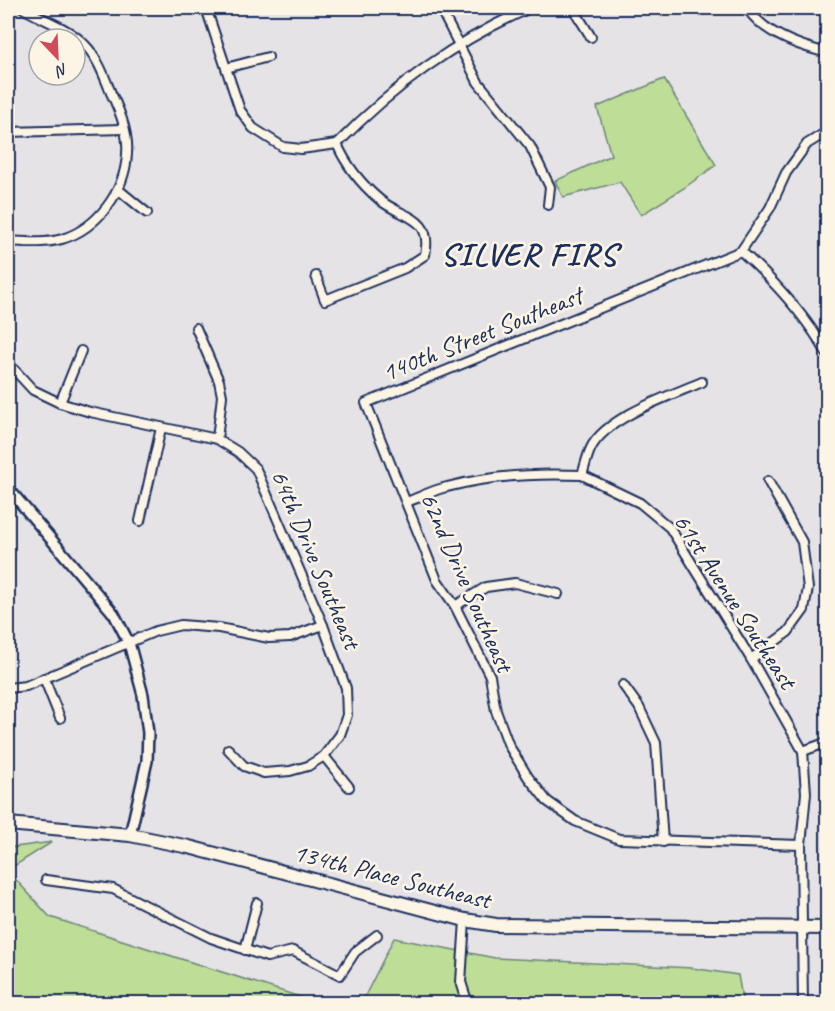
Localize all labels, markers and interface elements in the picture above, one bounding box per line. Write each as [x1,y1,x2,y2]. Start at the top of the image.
north arrow [27,27,87,87]
text: N [51,59,71,82]
district label: SILVER FIRS [441,234,623,275]
street label: 140th Street Southeast [377,278,590,389]
street label: 64th Drive Southeast [263,464,370,656]
street label: 62nd Drive Southeast [413,487,522,679]
street label: 61st Avenue Southeast [666,507,805,697]
street label: 134th Place Southeast [290,836,496,917]

